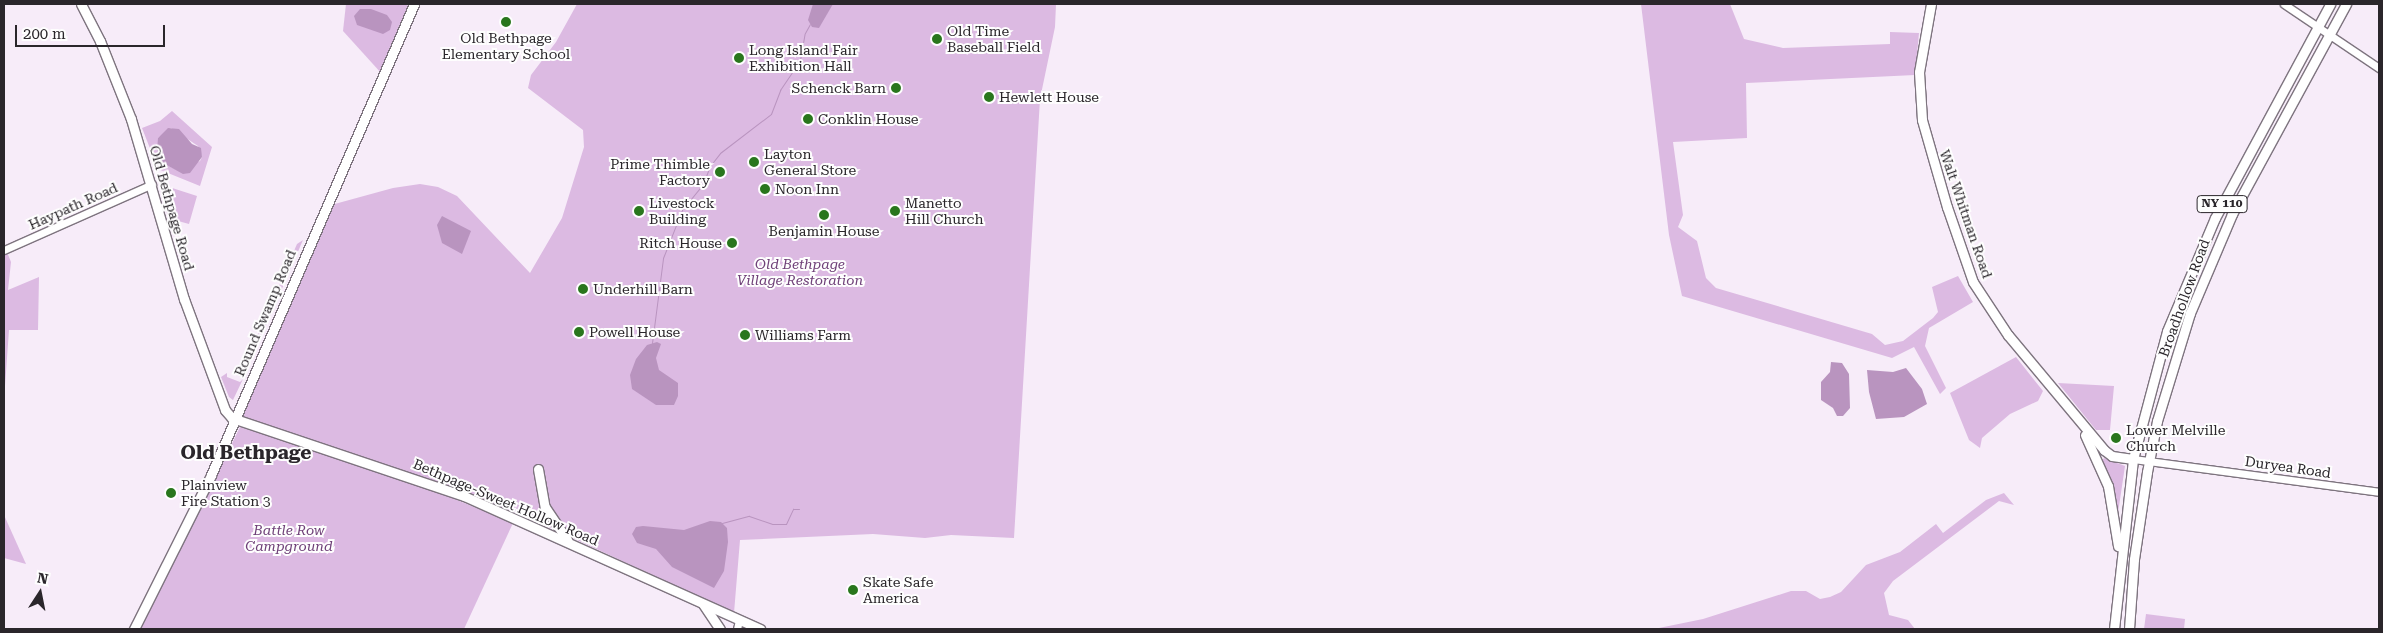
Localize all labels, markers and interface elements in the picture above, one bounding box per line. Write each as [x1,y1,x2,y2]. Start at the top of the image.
scale bar [18,15,168,47]
marker: Old Bethpage Elementary School [500,16,512,28]
place label: Old Time Baseball Field [947,23,1040,56]
text: 200 m [23,25,66,43]
place label: Old Bethpage Elementary School [442,30,570,62]
marker: Old Time Baseball Field [931,33,943,45]
place label: Long Island Fair Exhibition Hall [749,42,858,74]
marker: Long Island Fair Exhibition Hall [733,52,745,64]
place label: Schenck Barn [792,80,886,96]
marker: Schenck Barn [890,82,902,94]
place label: Hewlett House [999,89,1099,105]
marker: Hewlett House [983,91,995,103]
place label: Conklin House [818,111,919,127]
marker: Conklin House [802,113,814,125]
street label: Old Bethpage Road [146,144,198,272]
place label: Layton General Store [764,146,856,178]
street label: Walt Whitman Road [1936,148,1996,280]
place label: Prime Thimble Factory [610,156,710,188]
marker: Layton General Store [748,156,760,168]
marker: Prime Thimble Factory [714,166,726,178]
street label: Haypath Road [26,179,120,233]
place label: Noon Inn [775,181,839,197]
marker: Noon Inn [759,183,771,195]
road number: NY 110 [2196,194,2248,213]
place label: Livestock Building [649,195,715,228]
place label: Manetto Hill Church [905,195,983,228]
marker: Livestock Building [633,205,645,217]
marker: Manetto Hill Church [889,205,901,217]
marker: Benjamin House [818,209,830,221]
place label: Benjamin House [769,223,879,239]
place label: Ritch House [639,235,722,251]
marker: Ritch House [726,237,738,249]
street label: Broadhollow Road [2155,237,2213,359]
street label: Round Swamp Road [231,247,299,379]
park label: Old Bethpage Village Restoration [737,256,863,288]
place label: Underhill Barn [593,281,693,297]
marker: Underhill Barn [577,283,589,295]
place label: Powell House [589,324,680,340]
marker: Powell House [573,326,585,338]
place label: Williams Farm [755,327,851,343]
marker: Williams Farm [739,329,751,341]
place label: Lower Melville Church [2126,422,2225,454]
marker: Lower Melville Church [2110,432,2122,444]
district label: Old Bethpage [181,442,311,464]
street label: Duryea Road [2244,453,2332,481]
street label: Bethpage-Sweet Hollow Road [411,455,601,549]
place label: Plainview Fire Station 3 [181,477,271,510]
marker: Plainview Fire Station 3 [165,487,177,499]
park label: Battle Row Campground [245,522,333,554]
north arrow [15,568,65,618]
text: N [36,569,50,587]
place label: Skate Safe America [863,574,933,606]
marker: Skate Safe America [847,584,859,596]

